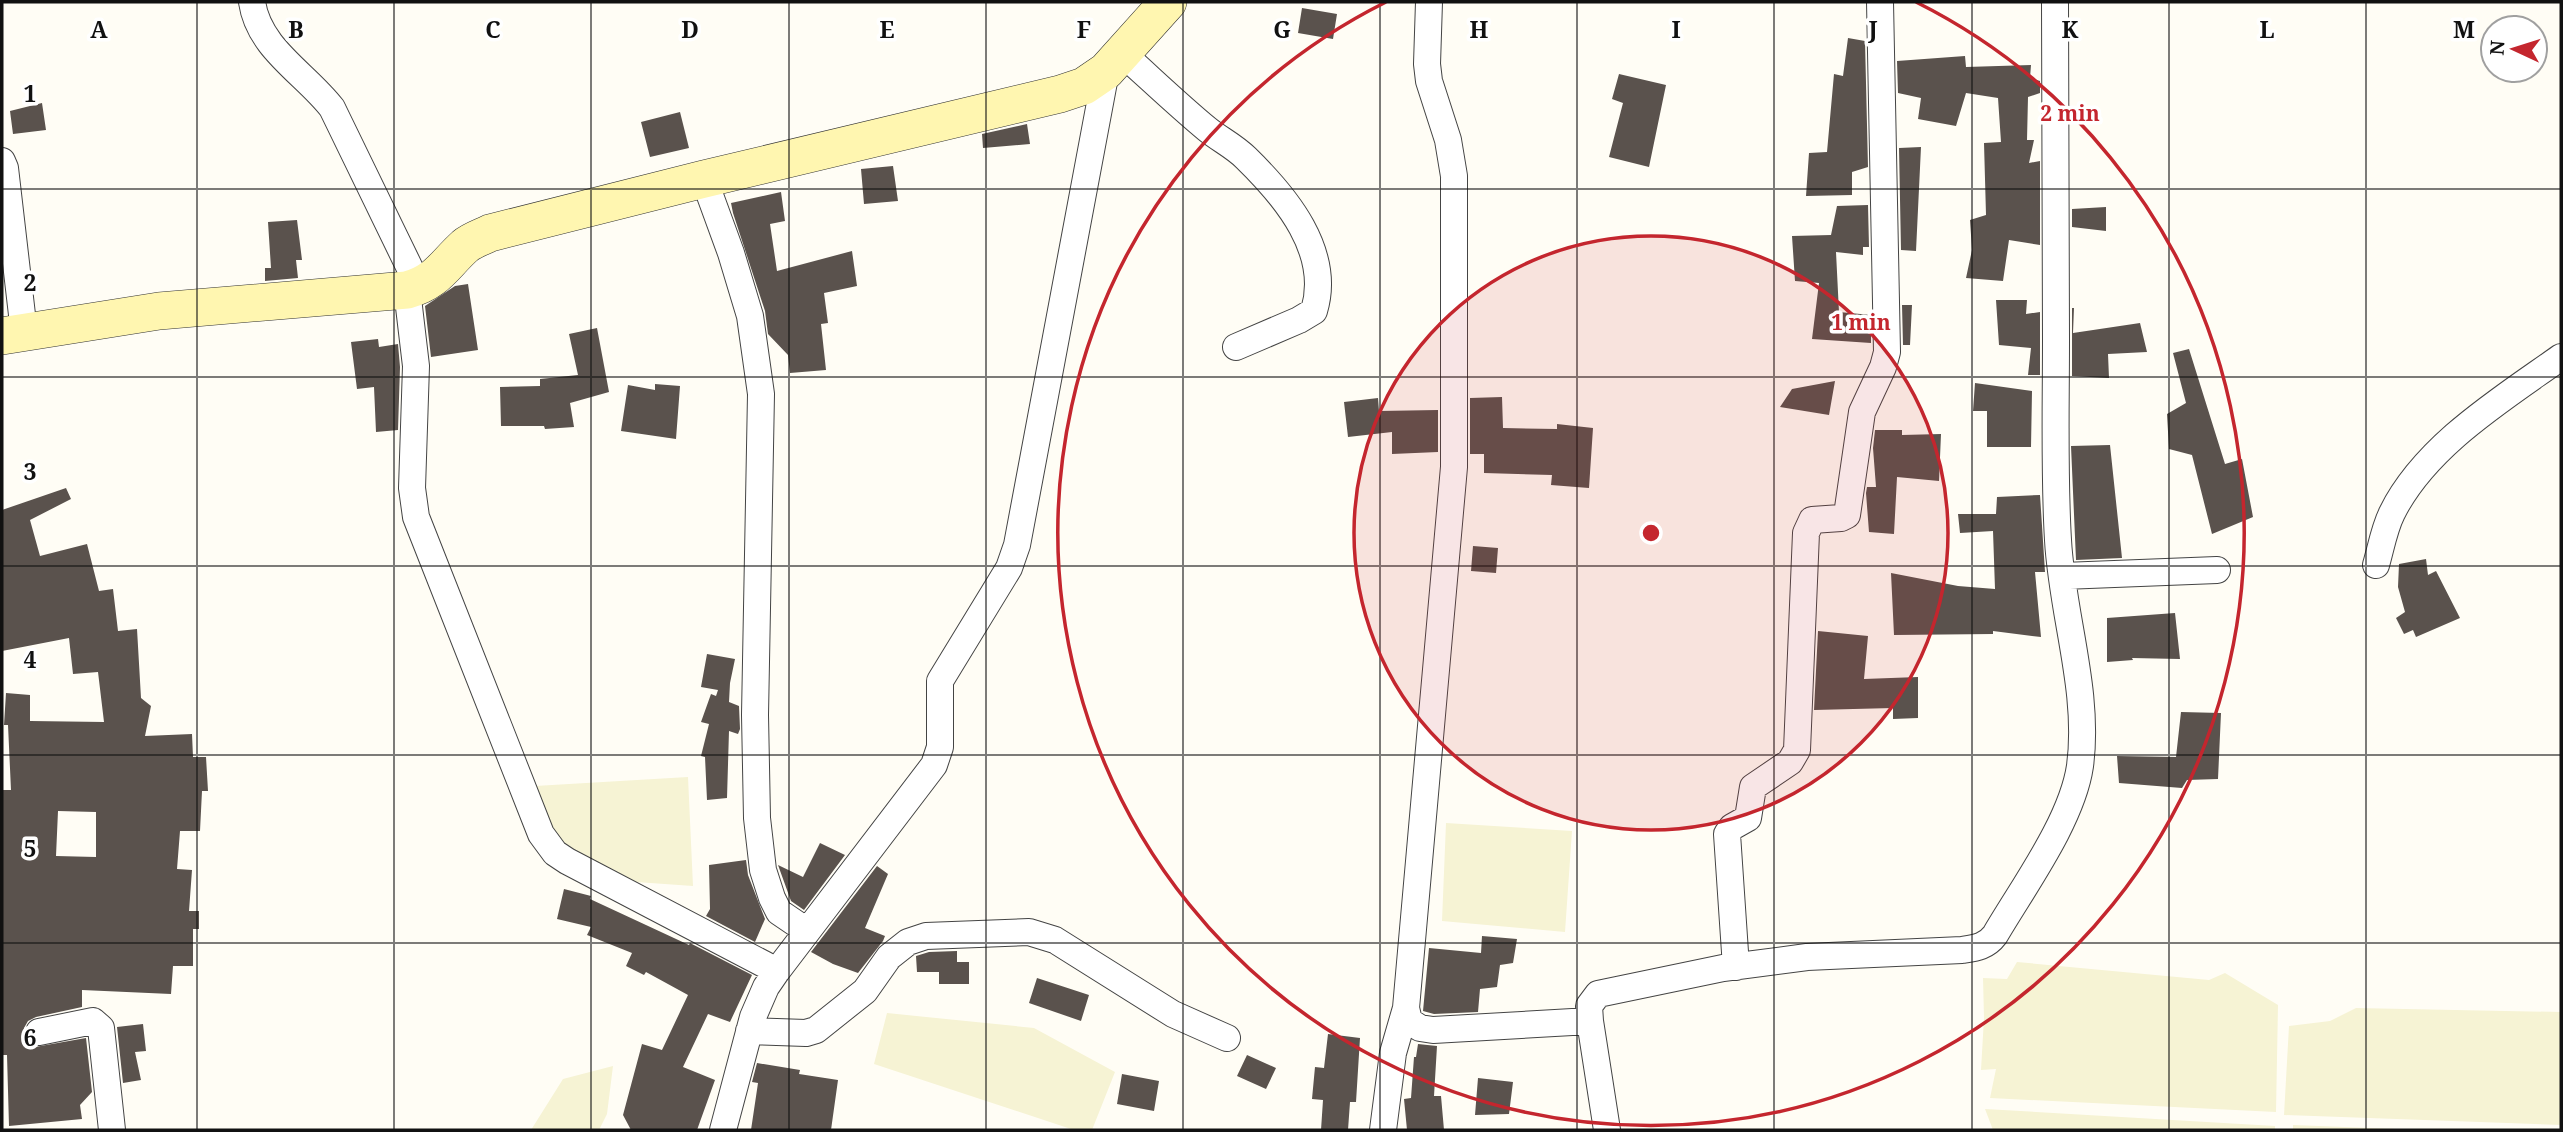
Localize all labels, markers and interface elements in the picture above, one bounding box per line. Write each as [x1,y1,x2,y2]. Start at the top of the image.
text: A [90,13,108,45]
text: B [288,13,304,45]
text: C [485,13,501,45]
text: D [681,13,699,45]
text: E [879,13,895,45]
text: F [1077,13,1091,45]
text: G [1273,13,1291,45]
text: H [1470,13,1489,45]
text: I [1671,13,1681,45]
text: J [1867,13,1878,45]
text: K [2062,13,2079,45]
text: L [2259,13,2275,45]
text: M [2453,13,2475,45]
north arrow [2479,14,2549,84]
text: N [2484,39,2511,56]
text: 1 [24,77,37,109]
text: 2 min [2040,99,2100,127]
text: 2 [24,266,37,298]
text: 1 min [1831,308,1891,336]
text: 3 [24,455,37,487]
centre of rings [1639,521,1663,545]
text: 4 [24,643,37,675]
text: 5 [24,832,37,864]
text: 6 [24,1021,37,1053]

